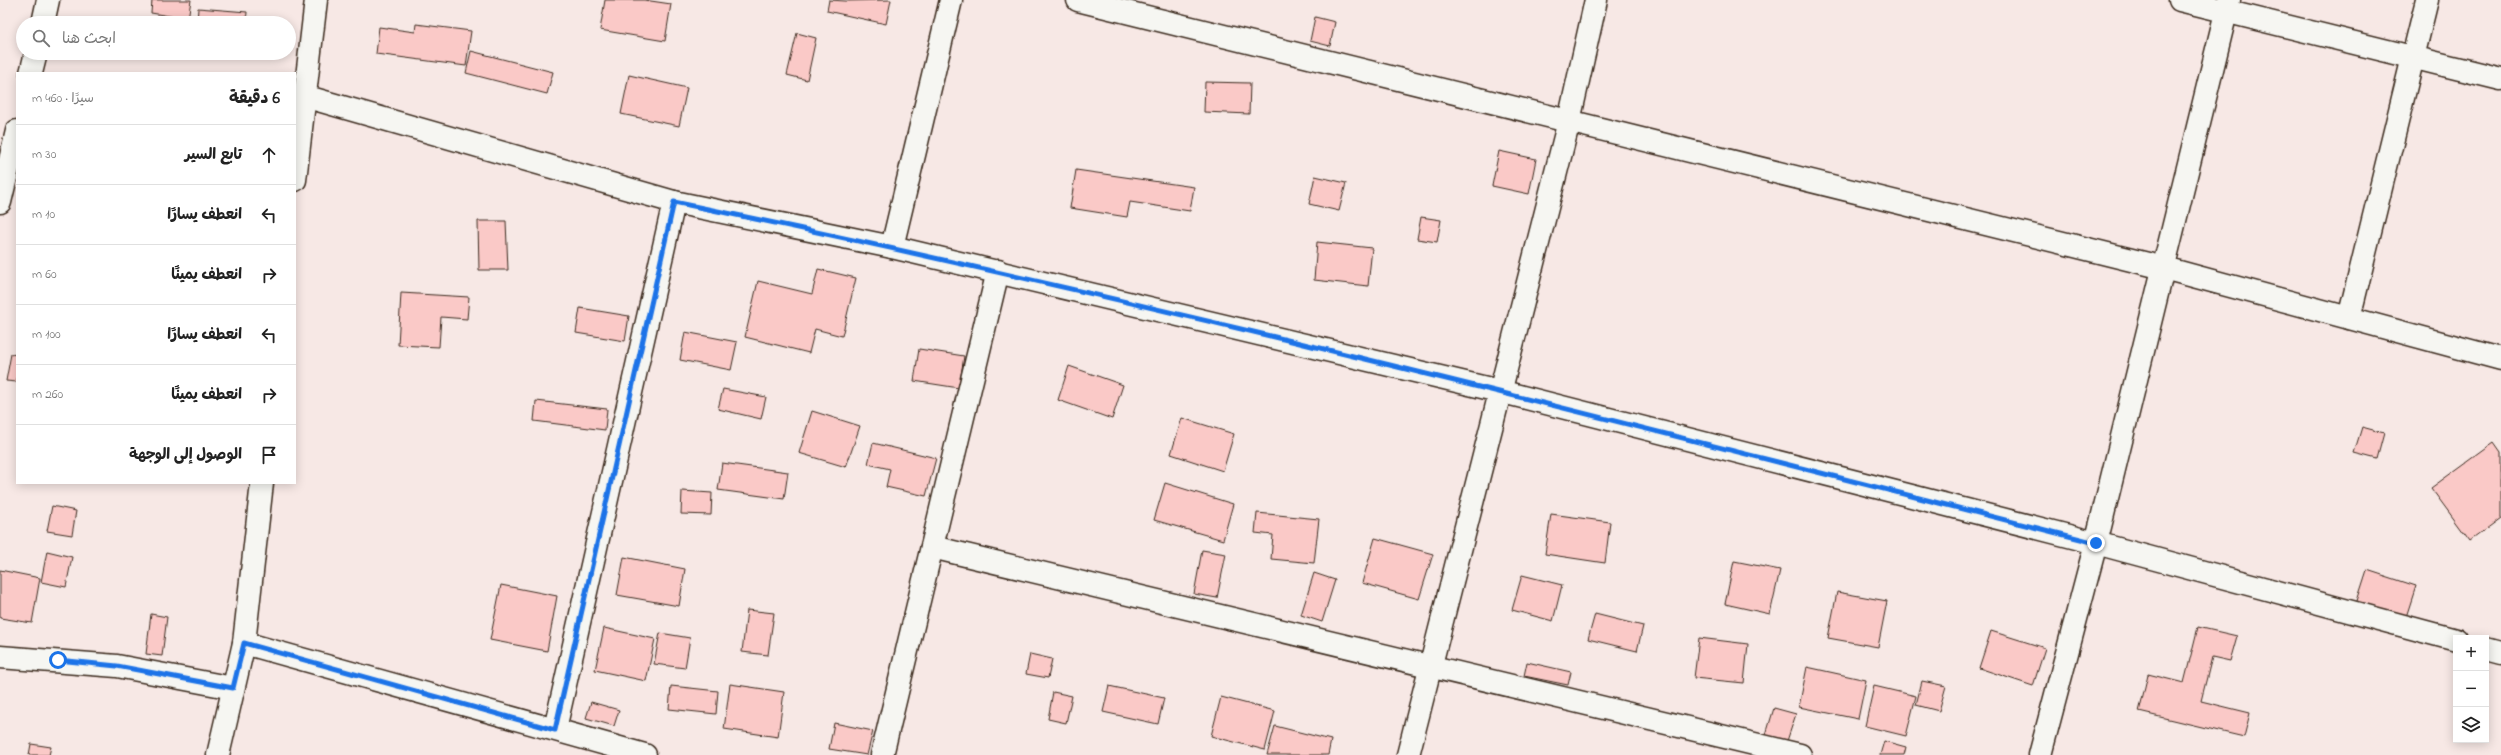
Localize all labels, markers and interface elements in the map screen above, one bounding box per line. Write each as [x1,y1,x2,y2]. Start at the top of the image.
search box [16,16,296,60]
icon: search [30,27,52,49]
text: ابحث هنا [62,28,116,50]
text: 6 دقيقة [229,86,280,111]
text: سيرًا · 460 m [32,89,94,108]
text: تابع السير [185,144,242,166]
icon: ahead [258,144,280,166]
text: 30 m [32,145,56,164]
text: انعطف يسارًا [167,204,242,226]
icon: left [258,204,280,226]
text: 10 m [32,205,55,224]
text: انعطف يمينًا [171,264,242,286]
icon: right [258,264,280,286]
text: 60 m [32,265,57,284]
text: انعطف يسارًا [167,324,242,346]
icon: left [258,324,280,346]
text: 100 m [32,325,61,344]
text: انعطف يمينًا [171,384,242,406]
icon: right [258,384,280,406]
text: 260 m [32,385,63,404]
text: الوصول إلى الوجهة [129,444,242,466]
icon: arrive [258,444,280,466]
route end [2087,534,2105,552]
map controls [2453,635,2489,743]
button: + [2453,635,2489,671]
route start [49,651,67,669]
button: − [2453,671,2489,707]
button: layers [2453,707,2489,743]

